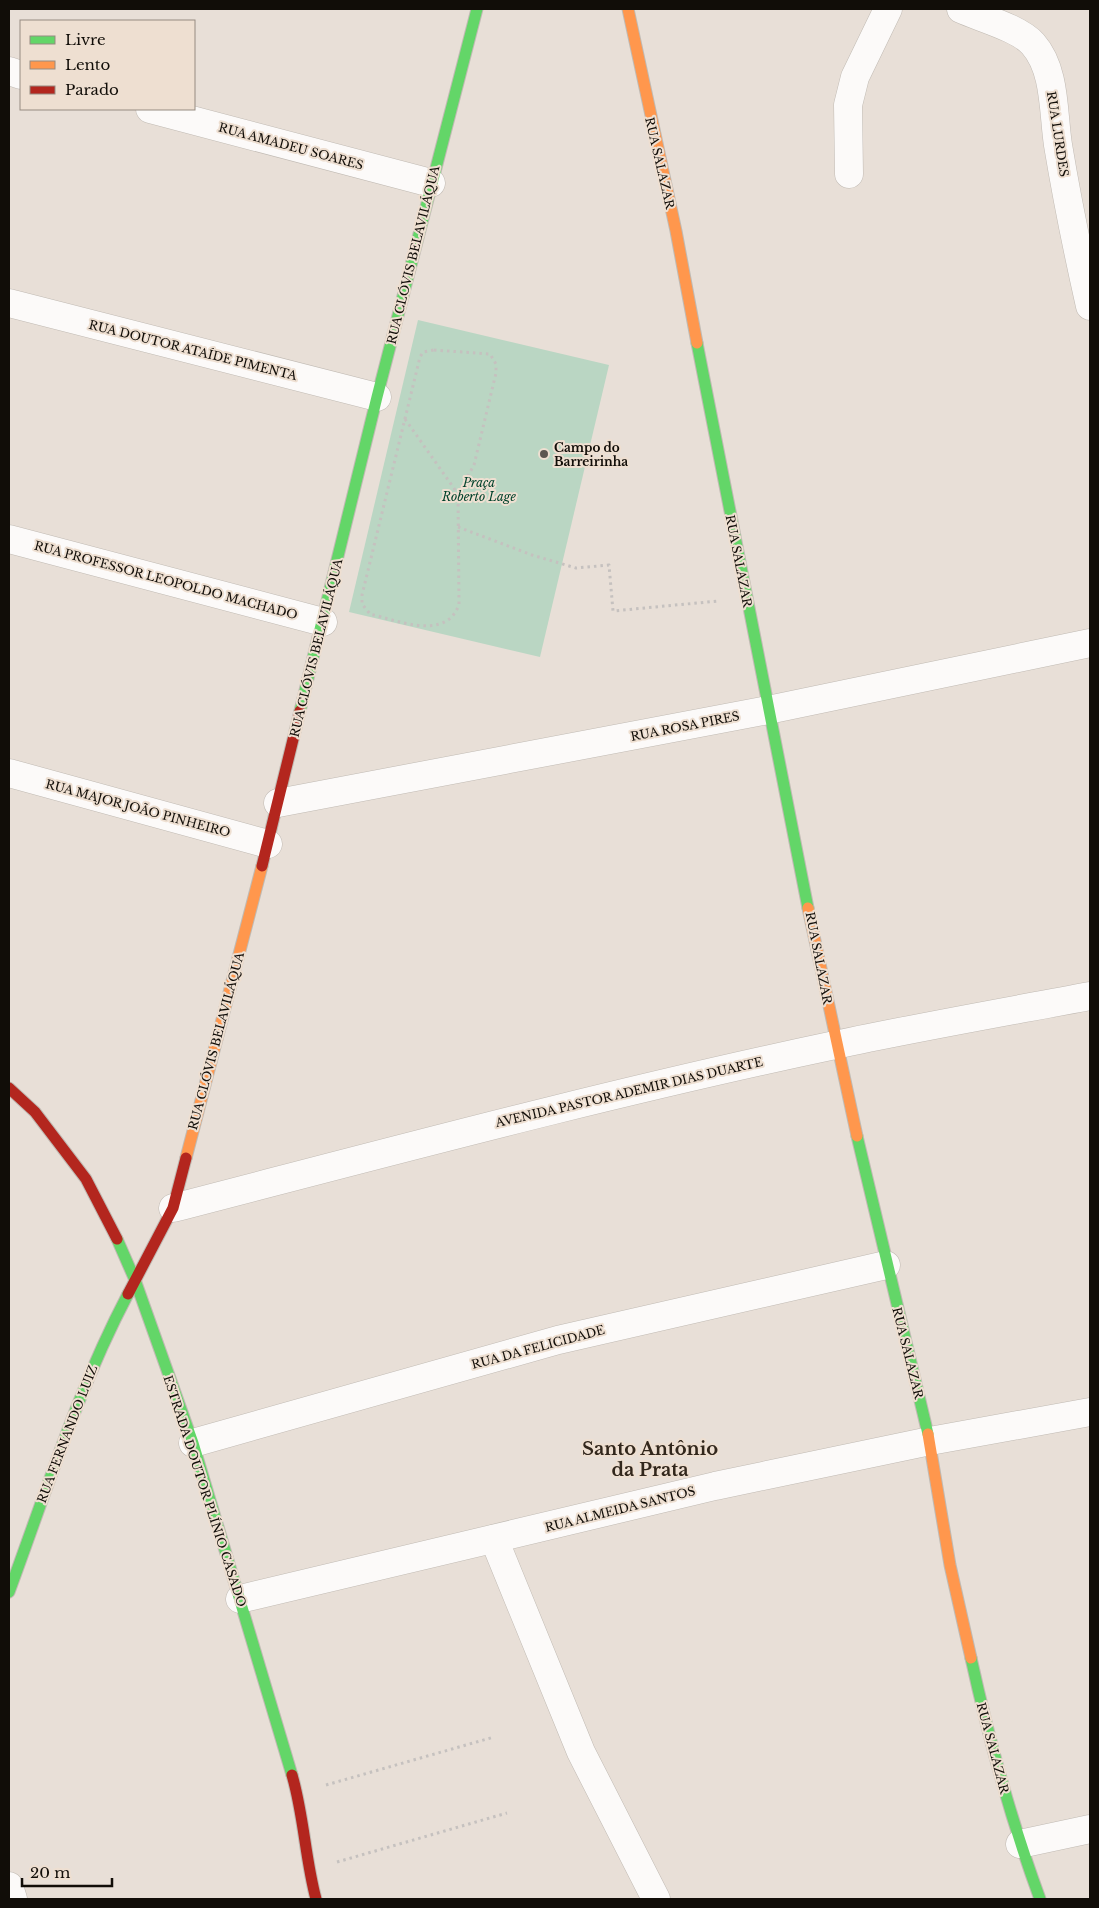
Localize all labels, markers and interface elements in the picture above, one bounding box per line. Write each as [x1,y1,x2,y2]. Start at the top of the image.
legend [20,20,195,110]
text: Livre [65,30,106,49]
text: Lento [65,55,111,74]
text: Parado [65,80,119,99]
street label: RUA LURDES [1044,90,1072,178]
street label: RUA SALAZAR [642,115,678,211]
street label: RUA AMADEU SOARES [217,119,365,173]
street label: RUA CLÓVIS BELAVILÁQUA [383,163,443,346]
street label: RUA DOUTOR ATAÍDE PIMENTA [87,316,300,383]
place label: Campo do Barreirinha [554,440,628,469]
marker: Campo do Barreirinha [538,448,550,460]
park label: Praça Roberto Lage [441,475,516,504]
street label: RUA SALAZAR [723,513,755,609]
street label: RUA PROFESSOR LEOPOLDO MACHADO [33,538,299,622]
street label: RUA CLÓVIS BELAVILÁQUA [286,556,346,739]
street label: RUA ROSA PIRES [629,708,741,744]
street label: RUA MAJOR JOÃO PINHEIRO [44,776,232,840]
street label: RUA SALAZAR [803,910,835,1006]
street label: RUA CLÓVIS BELAVILÁQUA [184,949,247,1132]
street label: AVENIDA PASTOR ADEMIR DIAS DUARTE [493,1054,764,1130]
street label: RUA SALAZAR [889,1306,927,1401]
street label: RUA DA FELICIDADE [470,1322,607,1372]
street label: RUA FERNANDO LUIZ [34,1363,100,1505]
street label: ESTRADA DOUTOR PLÍNIO CASADO [160,1373,251,1609]
district label: Santo Antônio da Prata [582,1438,718,1481]
street label: RUA ALMEIDA SANTOS [543,1483,697,1535]
street label: RUA SALAZAR [974,1701,1013,1796]
scale bar [22,1856,112,1888]
text: 20 m [30,1863,70,1882]

